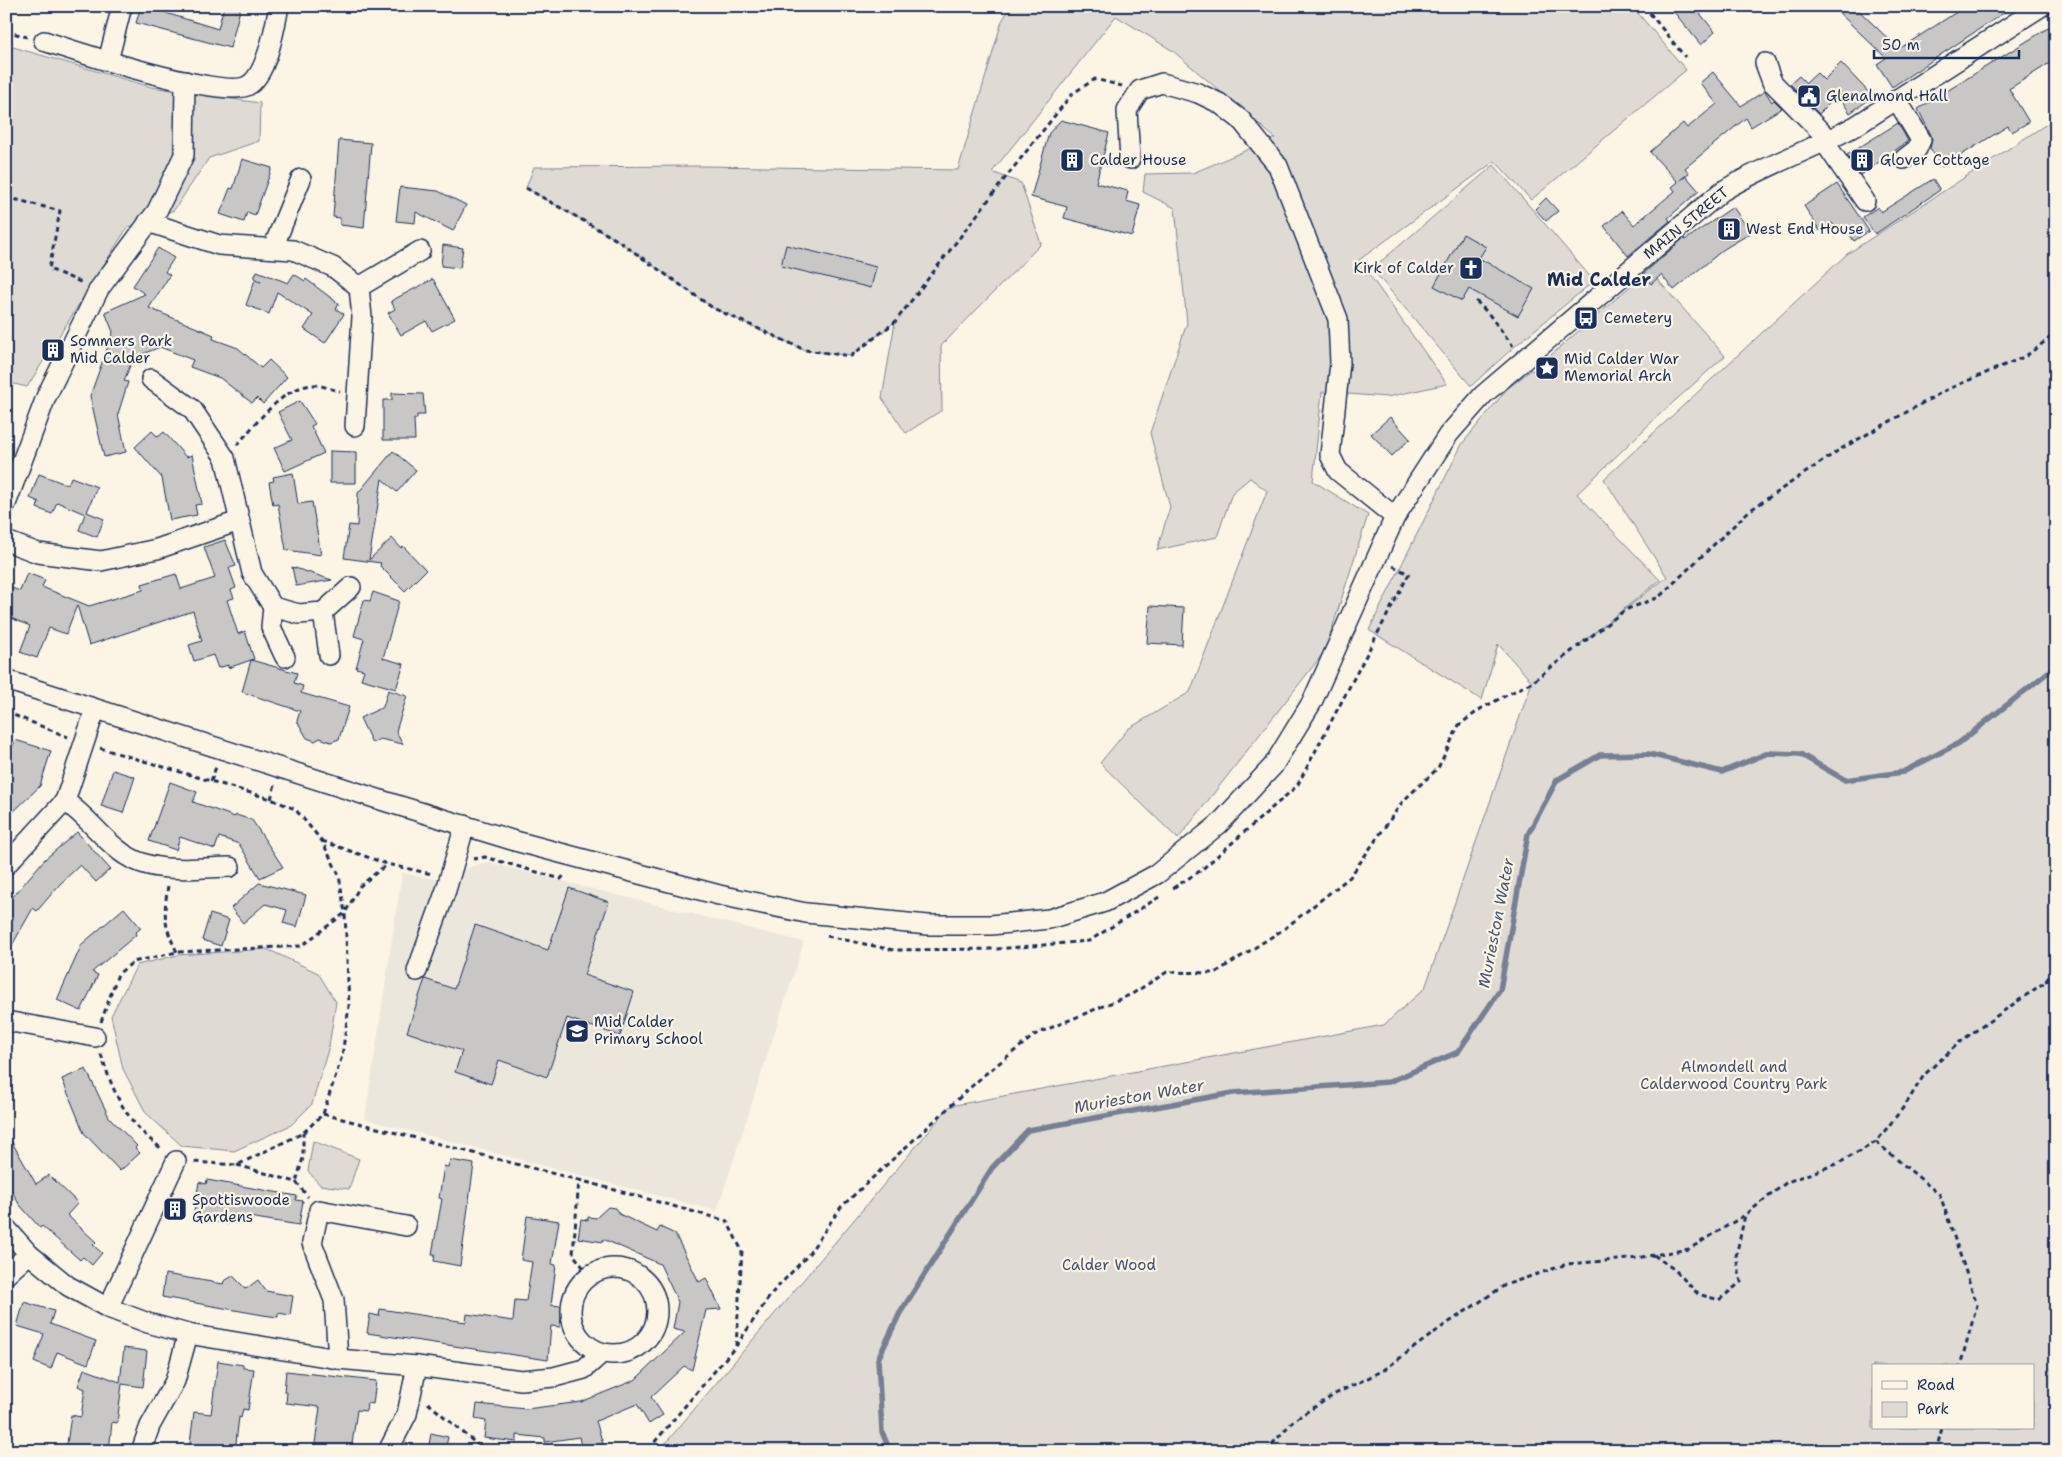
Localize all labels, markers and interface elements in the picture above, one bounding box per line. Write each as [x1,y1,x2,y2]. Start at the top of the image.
scale bar [1874,28,2020,60]
text: 50 m [1882,35,1920,55]
public building icon: Glenalmond Hall [1796,83,1822,109]
place label: Glenalmond Hall [1826,86,1948,106]
building icon: Calder House [1059,147,1085,173]
building icon: Glover Cottage [1849,147,1875,173]
place label: Calder House [1090,150,1186,170]
place label: Glover Cottage [1880,150,1990,170]
street label: MAIN STREET [1639,182,1733,264]
building icon: West End House [1716,216,1742,242]
place label: West End House [1746,219,1864,239]
church icon: Kirk of Calder [1458,255,1484,281]
place label: Kirk of Calder [1353,258,1454,278]
district label: Mid Calder [1547,268,1651,292]
bus stop icon: Cemetery [1573,305,1599,331]
place label: Cemetery [1604,308,1672,328]
place label: Sommers Park Mid Calder [70,331,172,368]
building icon: Sommers Park Mid Calder [40,337,66,363]
place label: Mid Calder War Memorial Arch [1564,349,1679,386]
place icon: Mid Calder War Memorial Arch [1534,355,1560,381]
water label: Murieston Water [1473,856,1519,990]
place label: Mid Calder Primary School [594,1012,703,1049]
school or university icon: Mid Calder Primary School [564,1018,590,1044]
park label: Almondell and Calderwood Country Park [1640,1057,1828,1094]
water label: Murieston Water [1072,1074,1206,1118]
place label: Spottiswoode Gardens [192,1190,290,1227]
building icon: Spottiswoode Gardens [162,1196,188,1222]
park label: Calder Wood [1062,1255,1156,1275]
legend [1872,1364,2034,1430]
text: Road [1917,1375,1955,1395]
text: Park [1917,1399,1949,1419]

